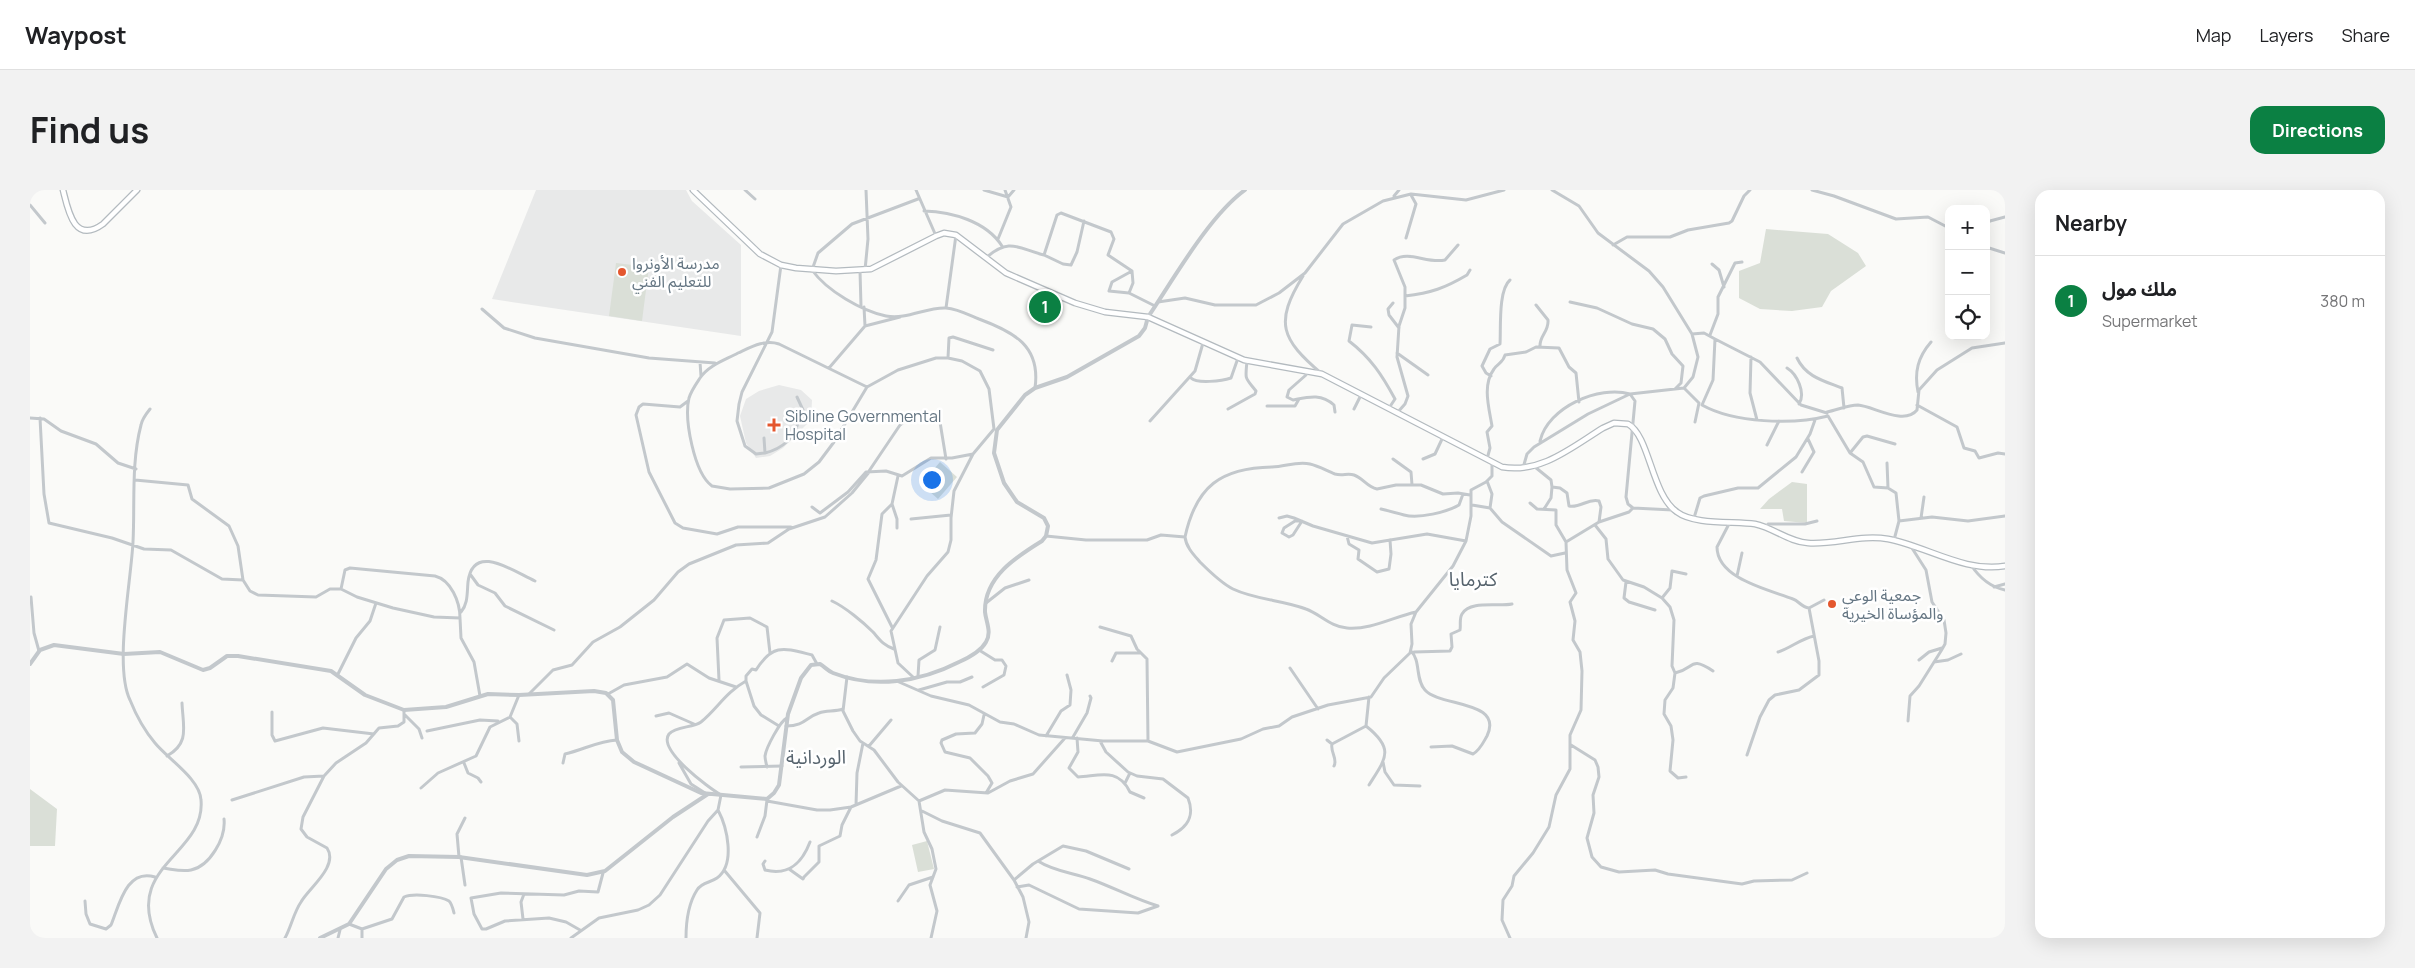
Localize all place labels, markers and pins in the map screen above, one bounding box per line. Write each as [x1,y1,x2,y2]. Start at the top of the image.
place label: مدرسة الأونروا للتعليم الفني [632,252,720,294]
marker: مدرسة الأونروا للتعليم الفني [616,266,628,278]
pin: 1 [1029,288,1061,326]
place label: Sibline Governmental Hospital [785,405,942,445]
marker: Sibline Governmental Hospital [767,418,781,432]
place label: جمعية الوعي والمؤساة الخيرية [1842,584,1943,624]
marker: جمعية الوعي والمؤساة الخيرية [1826,598,1838,610]

